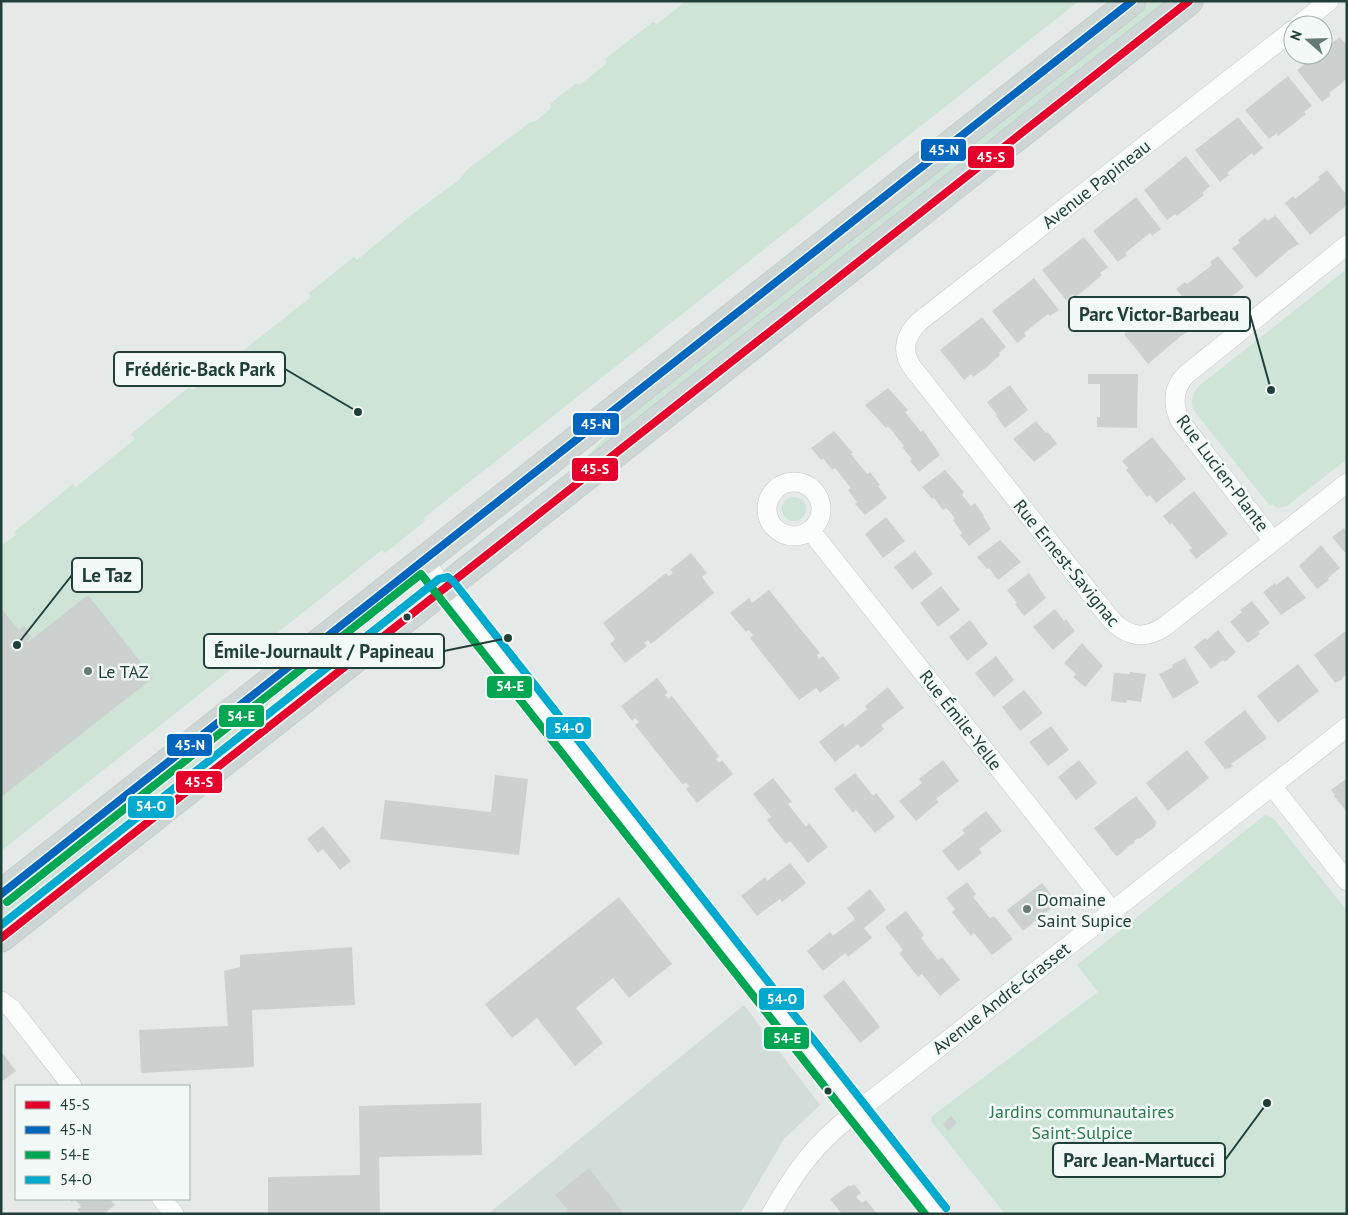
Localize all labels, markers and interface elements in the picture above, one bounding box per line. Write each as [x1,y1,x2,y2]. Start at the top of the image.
north arrow [1283,15,1333,65]
text: N [1286,28,1306,43]
street label: Avenue Papineau [1037,134,1155,234]
line badge: 45-N [920,138,967,162]
text: 45-N [929,141,959,159]
line badge: 45-S [967,145,1015,169]
text: 45-S [977,148,1005,166]
callout: Parc Victor-Barbeau [1069,297,1250,331]
text: Parc Victor-Barbeau [1079,302,1239,326]
callout: Frédéric-Back Park [114,352,285,386]
text: Frédéric-Back Park [125,357,276,381]
street label: Rue Lucien-Plante [1172,410,1274,536]
line badge: 45-N [572,412,620,436]
text: 45-N [581,415,611,433]
line badge: 45-S [571,457,619,482]
text: 45-S [581,460,609,478]
street label: Rue Ernest-Savignac [1009,495,1125,631]
callout: Le Taz [72,558,142,592]
text: Le Taz [82,563,132,587]
unlabelled marker [402,612,412,622]
callout: Émile-Journault / Papineau [204,634,444,668]
text: Émile-Journault / Papineau [214,639,434,663]
place label: Le TAZ [98,660,149,683]
marker: Le TAZ [82,665,94,677]
street label: Rue Émile-Yelle [915,665,1007,775]
line badge: 54-E [486,675,533,699]
text: 54-E [496,677,524,695]
line badge: 54-E [218,704,265,728]
text: 54-E [227,707,255,725]
line badge: 54-O [545,716,592,740]
text: 54-O [554,719,584,737]
line badge: 45-N [166,733,213,757]
text: 45-N [175,736,205,754]
line badge: 45-S [175,770,223,794]
text: 45-S [185,773,213,791]
line badge: 54-O [127,795,175,819]
text: 54-O [136,797,166,815]
place label: Domaine Saint Supice [1037,888,1132,932]
marker: Domaine Saint Supice [1021,903,1033,915]
street label: Avenue André-Grasset [927,937,1075,1059]
line badge: 54-O [758,987,805,1011]
text: 54-O [767,990,797,1008]
line badge: 54-E [763,1026,810,1050]
text: 54-E [773,1029,801,1047]
legend [15,1085,190,1200]
unlabelled marker [823,1086,833,1096]
text: 45-S [60,1095,90,1114]
park label: Jardins communautaires Saint-Sulpice [989,1100,1174,1144]
text: 45-N [60,1120,92,1139]
callout: Parc Jean-Martucci [1053,1143,1225,1177]
text: 54-E [60,1145,90,1164]
text: Parc Jean-Martucci [1063,1148,1215,1172]
text: 54-O [60,1170,92,1189]

